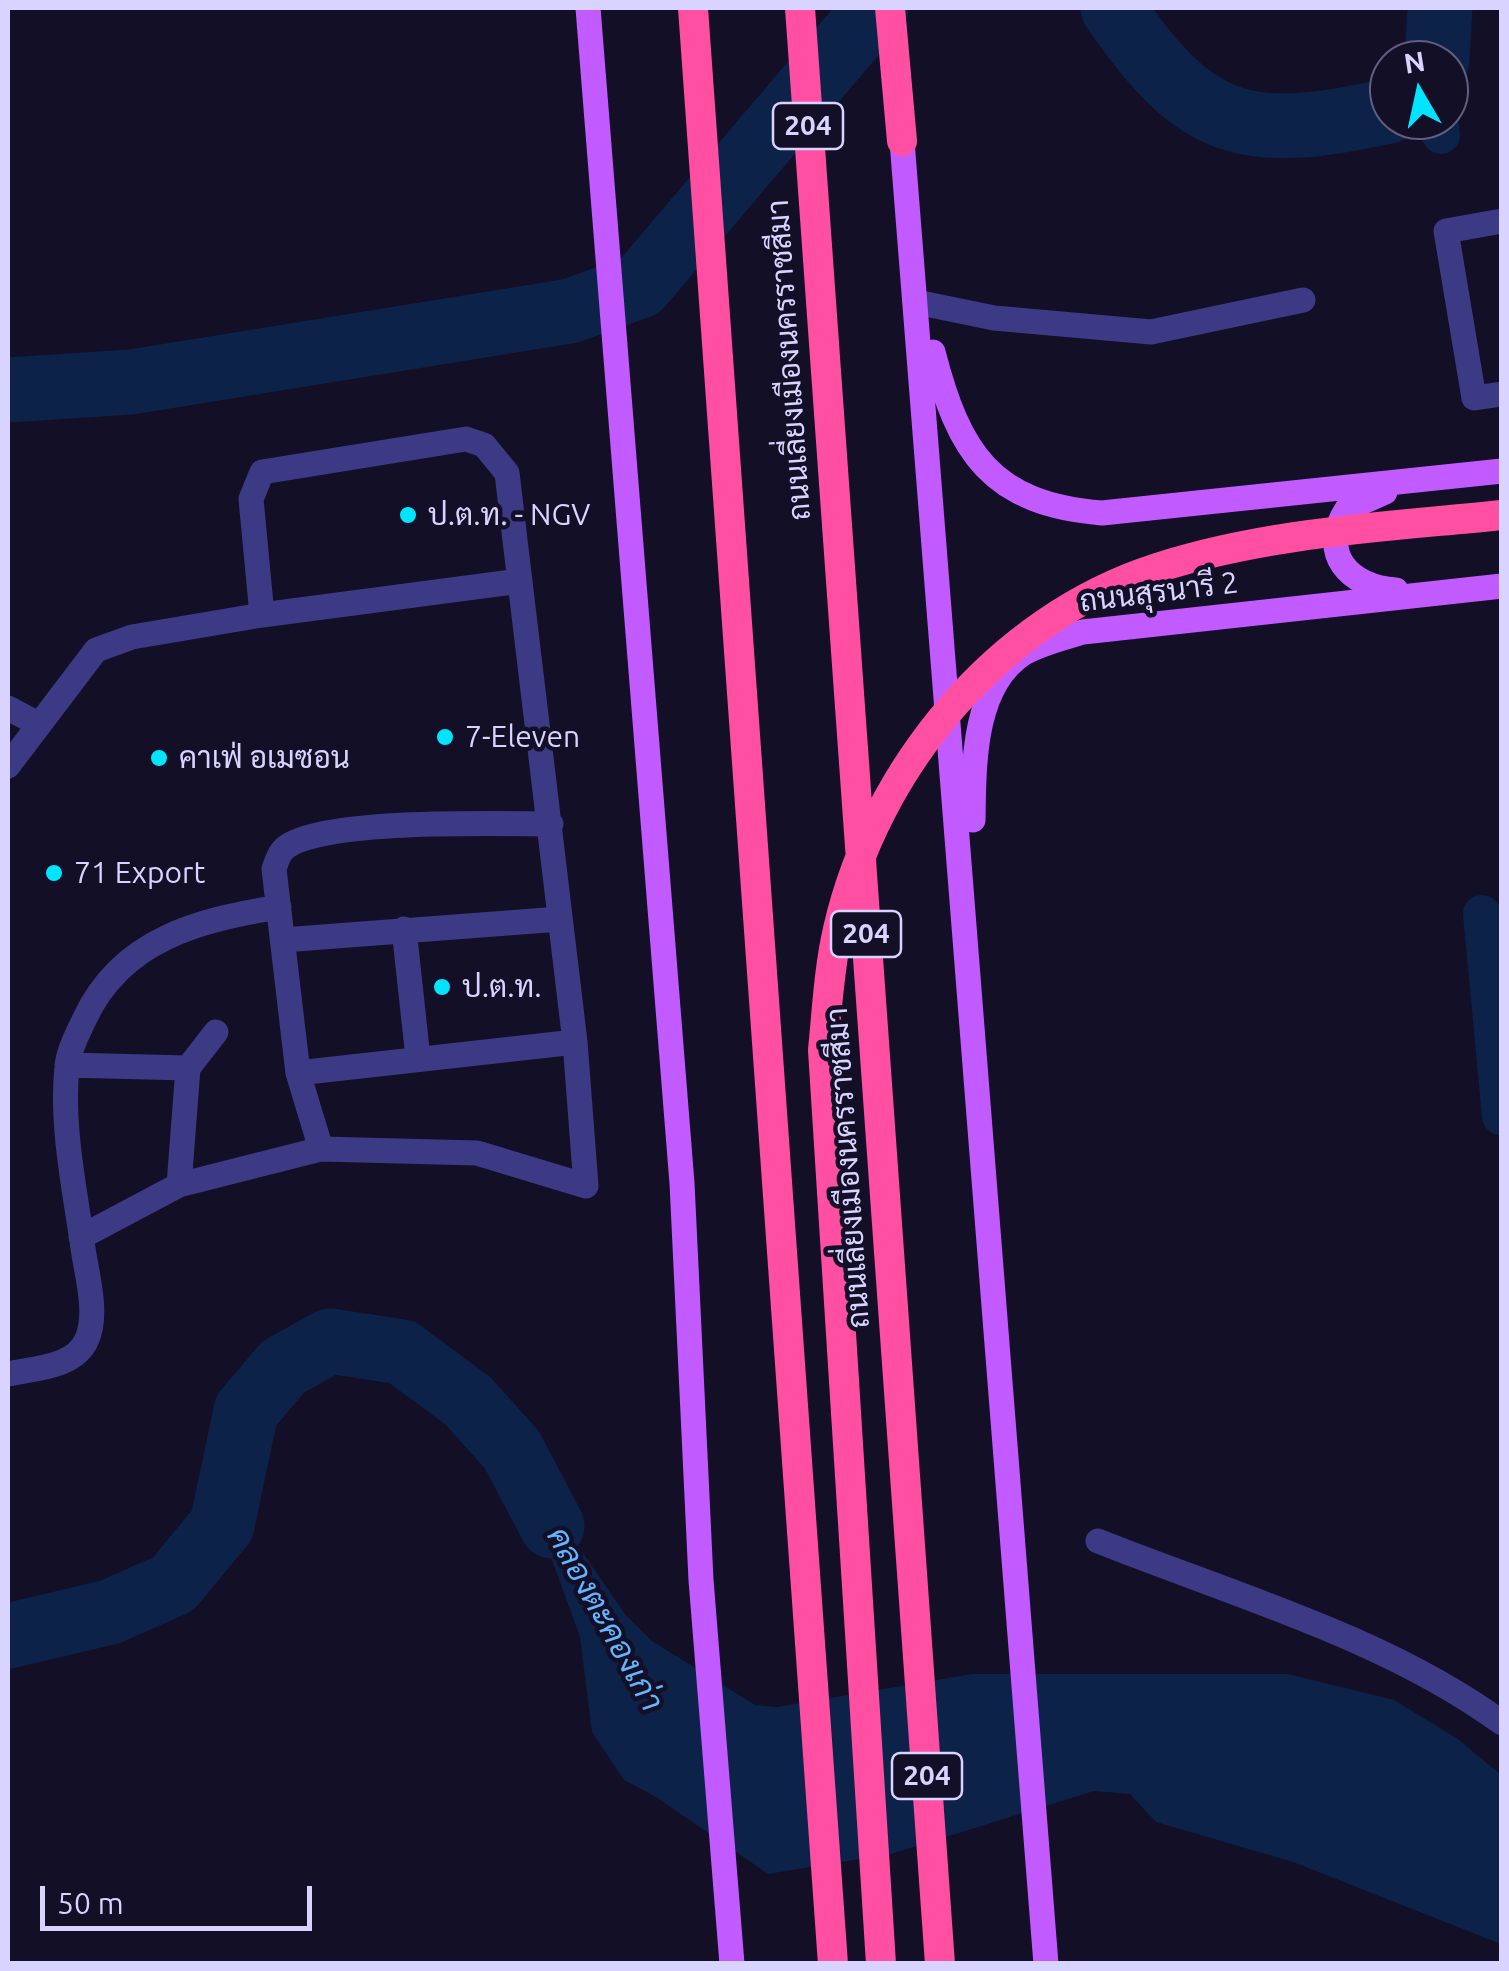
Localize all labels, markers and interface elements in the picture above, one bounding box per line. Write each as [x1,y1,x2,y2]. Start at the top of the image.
north arrow [1369,40,1469,140]
text: N [1402,45,1427,79]
road number: 204 [773,103,843,149]
street label: ถนนเลี่ยงเมืองนครราชสีมา [760,198,818,522]
place label: ป.ต.ท. - NGV [428,497,590,533]
marker: ป.ต.ท. - NGV [397,504,419,526]
street label: ถนนสุรนารี 2 [1078,564,1240,620]
place label: 7-Eleven [465,719,580,755]
marker: 7-Eleven [434,726,456,748]
place label: คาเฟ่ อเมซอน [179,740,350,776]
marker: คาเฟ่ อเมซอน [148,747,170,769]
place label: 71 Export [74,855,205,891]
marker: 71 Export [43,862,65,884]
road number: 204 [831,911,901,957]
place label: ป.ต.ท. [462,969,542,1005]
marker: ป.ต.ท. [431,976,453,998]
street label: ถนนเลี่ยงเมืองนครราชสีมา [819,1006,877,1330]
water label: คลองตะคองเก่า [539,1520,671,1718]
road number: 204 [892,1753,962,1799]
scale bar [45,1866,318,1928]
text: 50 m [57,1886,124,1920]

